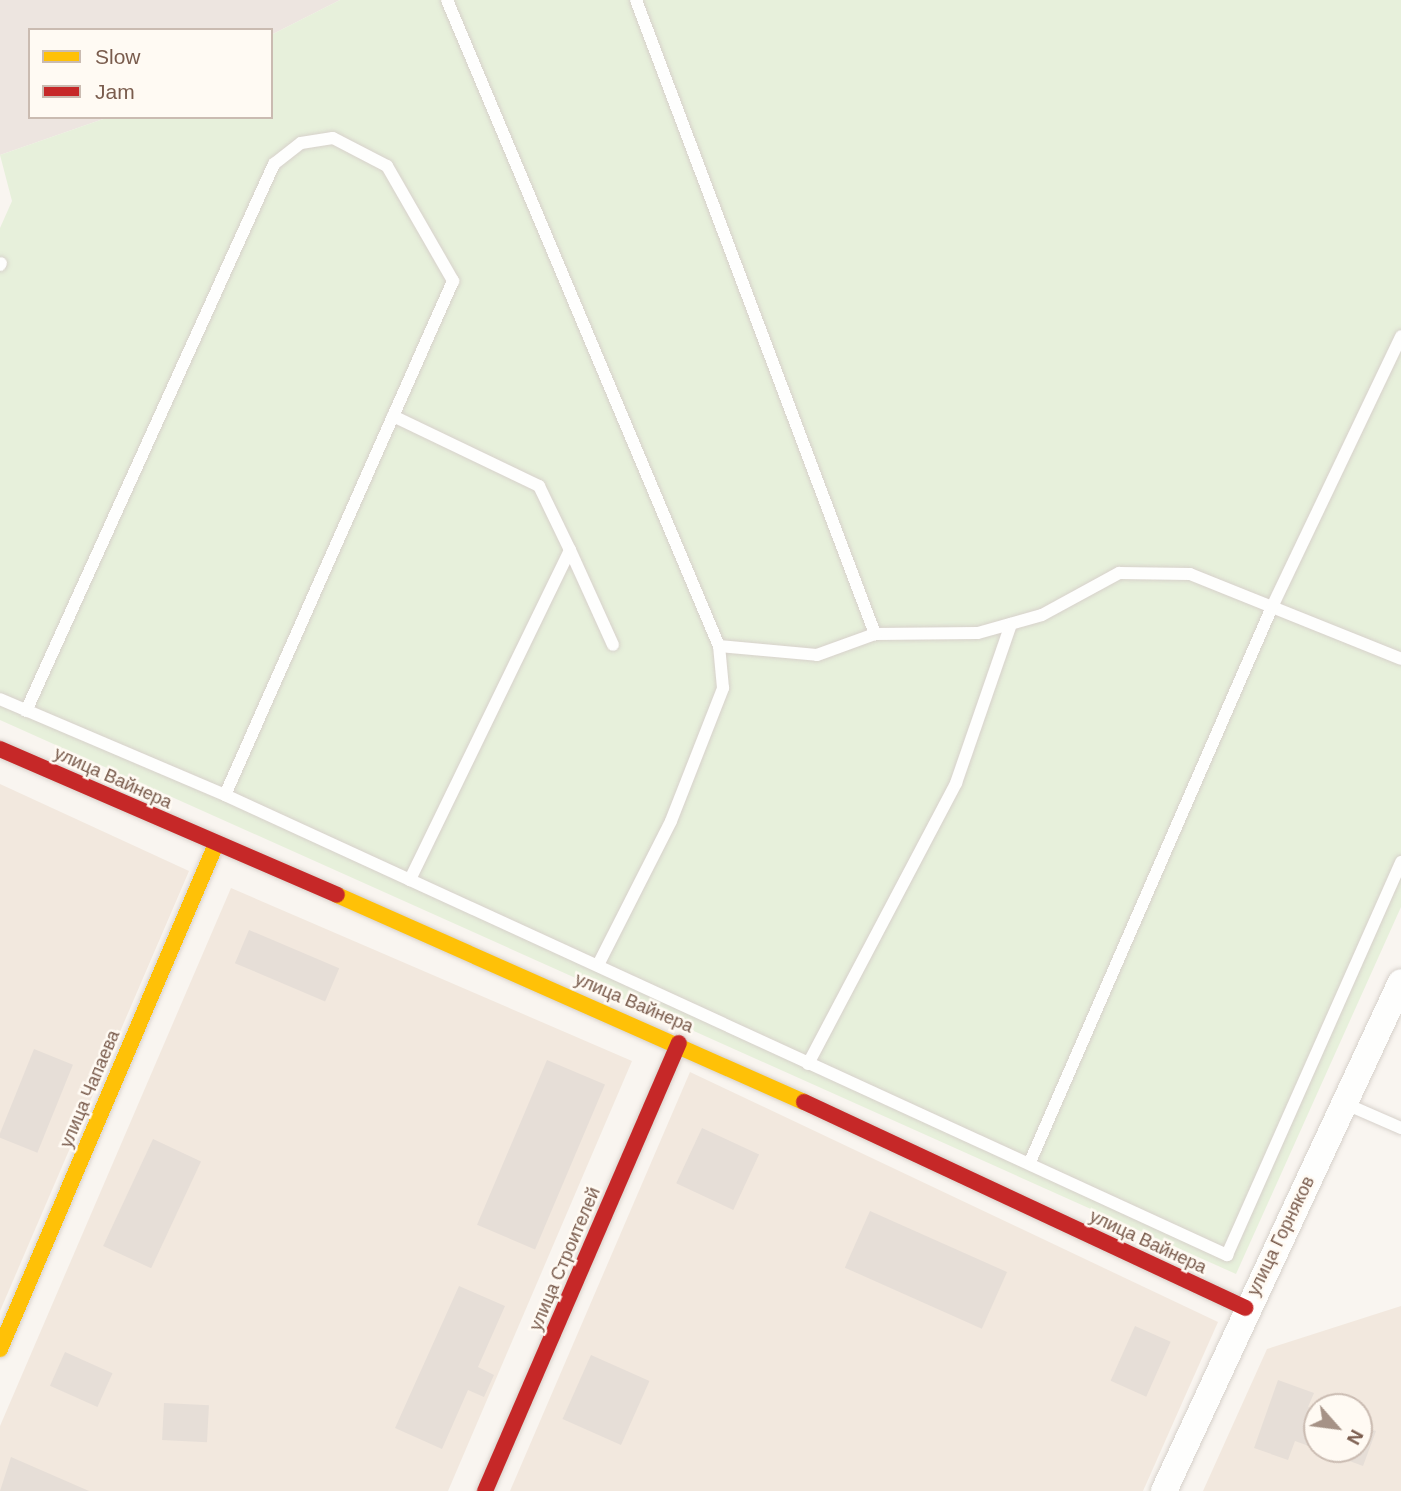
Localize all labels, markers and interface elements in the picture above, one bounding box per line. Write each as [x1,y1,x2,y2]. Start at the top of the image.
legend [28,28,273,119]
text: Slow [95,45,141,68]
text: Jam [95,80,135,103]
street label: улица Вайнера [51,742,175,814]
street label: улица Вайнера [572,968,696,1038]
street label: улица Чапаева [56,1027,124,1151]
street label: улица Горняков [1243,1173,1319,1299]
street label: улица Строителей [525,1184,605,1334]
street label: улица Вайнера [1086,1205,1210,1279]
north arrow [1303,1393,1373,1463]
text: N [1343,1426,1368,1448]

